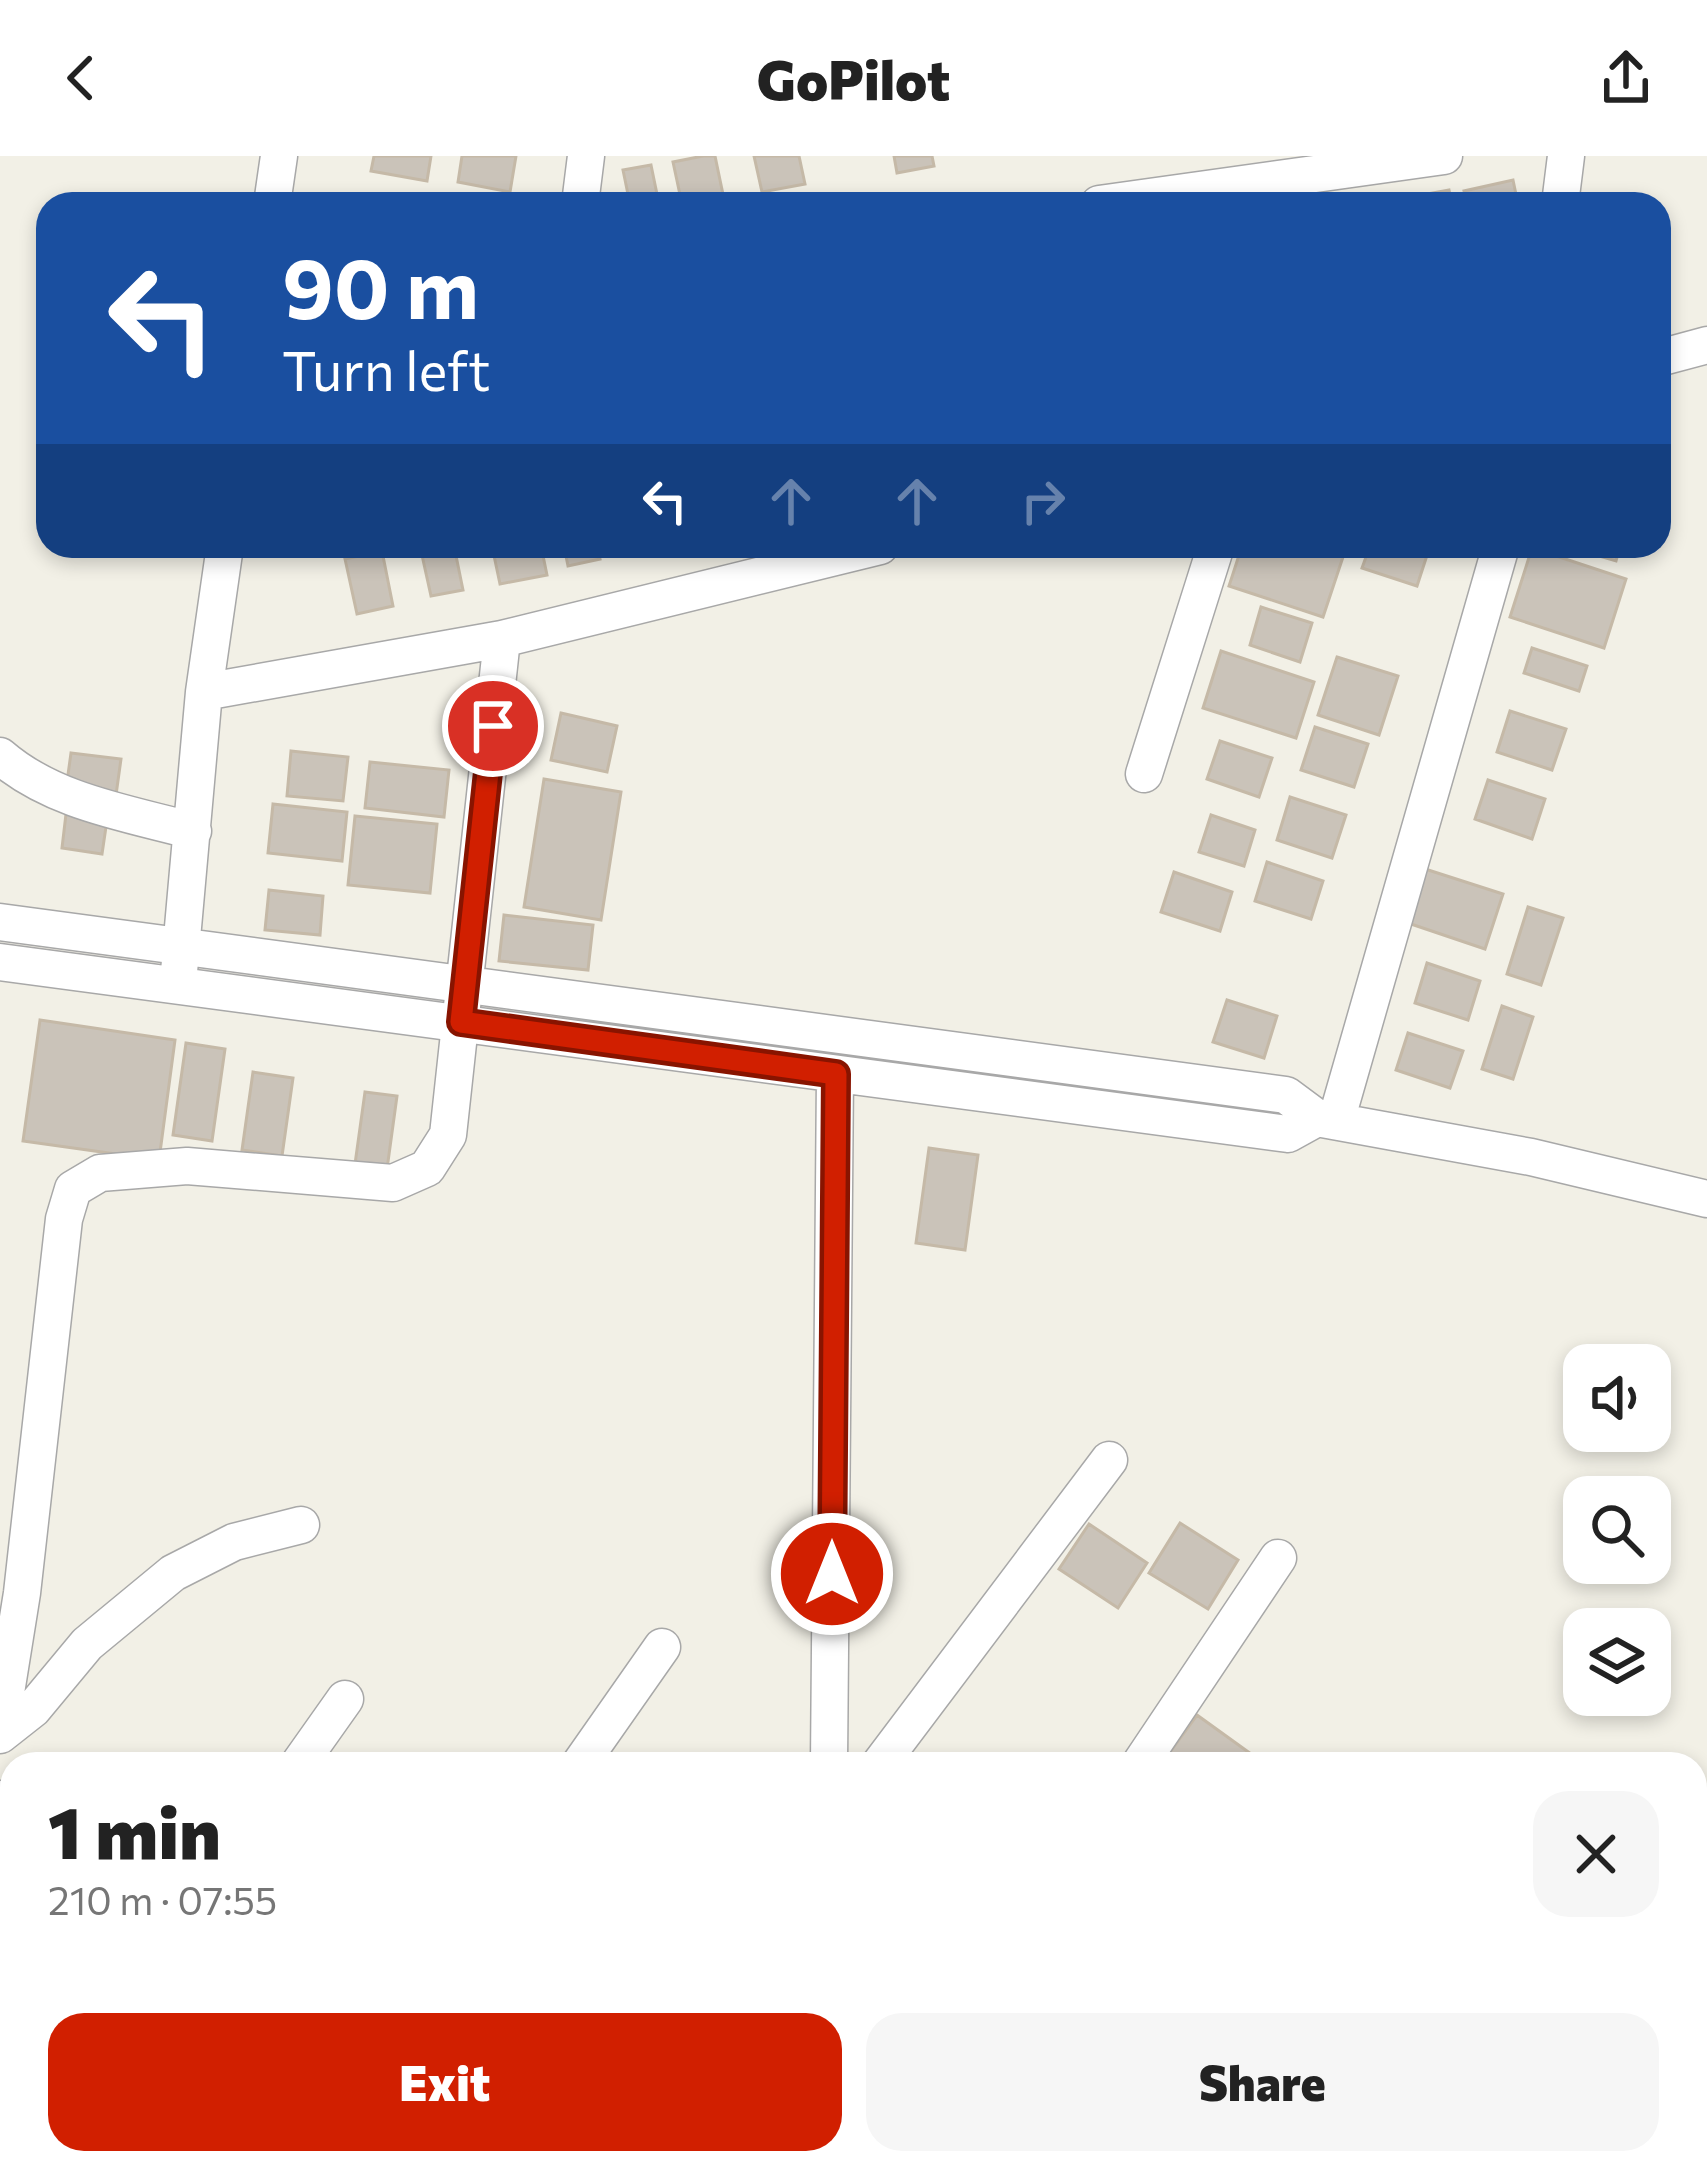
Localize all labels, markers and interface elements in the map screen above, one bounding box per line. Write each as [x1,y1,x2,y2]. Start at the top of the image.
icon: back [48,45,114,111]
text: GoPilot [757,45,950,111]
icon: share [1593,45,1659,111]
text: 90 m [282,234,479,336]
icon: left [84,240,240,396]
text: Turn left [282,336,490,402]
icon: left [632,468,698,534]
icon: ahead [758,468,824,534]
icon: ahead [884,468,950,534]
icon: right [1010,468,1076,534]
pin [442,675,544,777]
icon: arrive [460,693,526,759]
map controls [1563,1344,1671,1716]
button: sound [1563,1344,1671,1452]
button: search [1563,1476,1671,1584]
position arrow [769,1511,895,1637]
button: layers [1563,1608,1671,1716]
text: 1 min [48,1786,221,1874]
button: close [1533,1791,1659,1917]
text: 210 m · 07:55 [48,1875,277,1923]
button: Exit [48,2013,842,2151]
button: Share [866,2013,1659,2151]

